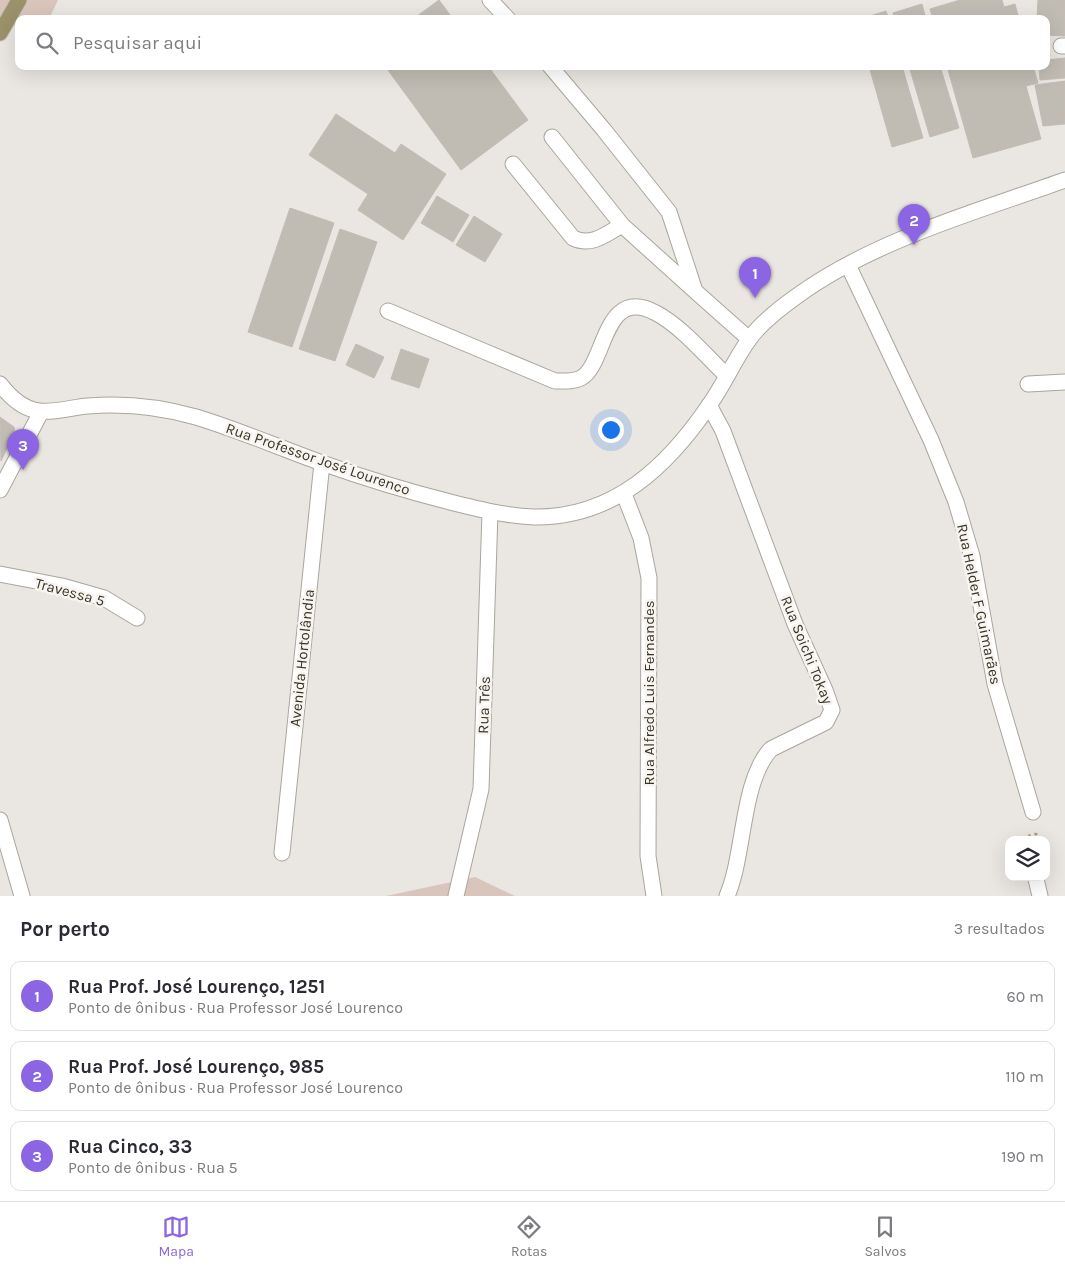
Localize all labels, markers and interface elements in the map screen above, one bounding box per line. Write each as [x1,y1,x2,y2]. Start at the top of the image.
search box [15,15,1050,70]
icon: search [33,29,61,57]
text: Pesquisar aqui [73,32,202,54]
pin: 2 [898,204,930,245]
pin: 1 [739,257,771,298]
your location [598,417,624,443]
street label: Rua Professor José Lourenco [224,419,412,499]
pin: 3 [7,429,39,470]
street label: Rua Helder F Guimarães [953,522,1005,686]
street label: Travessa 5 [33,574,107,610]
street label: Avenida Hortolândia [286,588,318,728]
street label: Rua Soichi Tokay [777,593,837,707]
street label: Rua Alfredo Luis Fernandes [640,600,658,786]
street label: Rua Três [474,676,494,734]
map controls [1005,836,1050,881]
button: layers [1005,836,1050,881]
text: Por perto [20,917,110,941]
text: 3 resultados [954,919,1045,938]
text: Rua Prof. José Lourenço, 1251 [68,976,325,998]
text: 1 [34,987,40,1006]
text: 60 m [1007,987,1044,1006]
text: Ponto de ônibus · Rua Professor José Lourenco [68,998,403,1017]
text: Rua Prof. José Lourenço, 985 [68,1056,324,1078]
text: 2 [32,1067,42,1086]
text: 110 m [1005,1067,1044,1086]
text: Ponto de ônibus · Rua Professor José Lourenco [68,1078,403,1097]
text: Rua Cinco, 33 [68,1136,192,1158]
text: 3 [32,1147,42,1166]
text: 190 m [1001,1147,1044,1166]
text: Ponto de ônibus · Rua 5 [68,1158,238,1177]
tab: Mapa [158,1213,194,1260]
tab: Rotas [511,1213,547,1260]
tab: Salvos [864,1213,907,1260]

